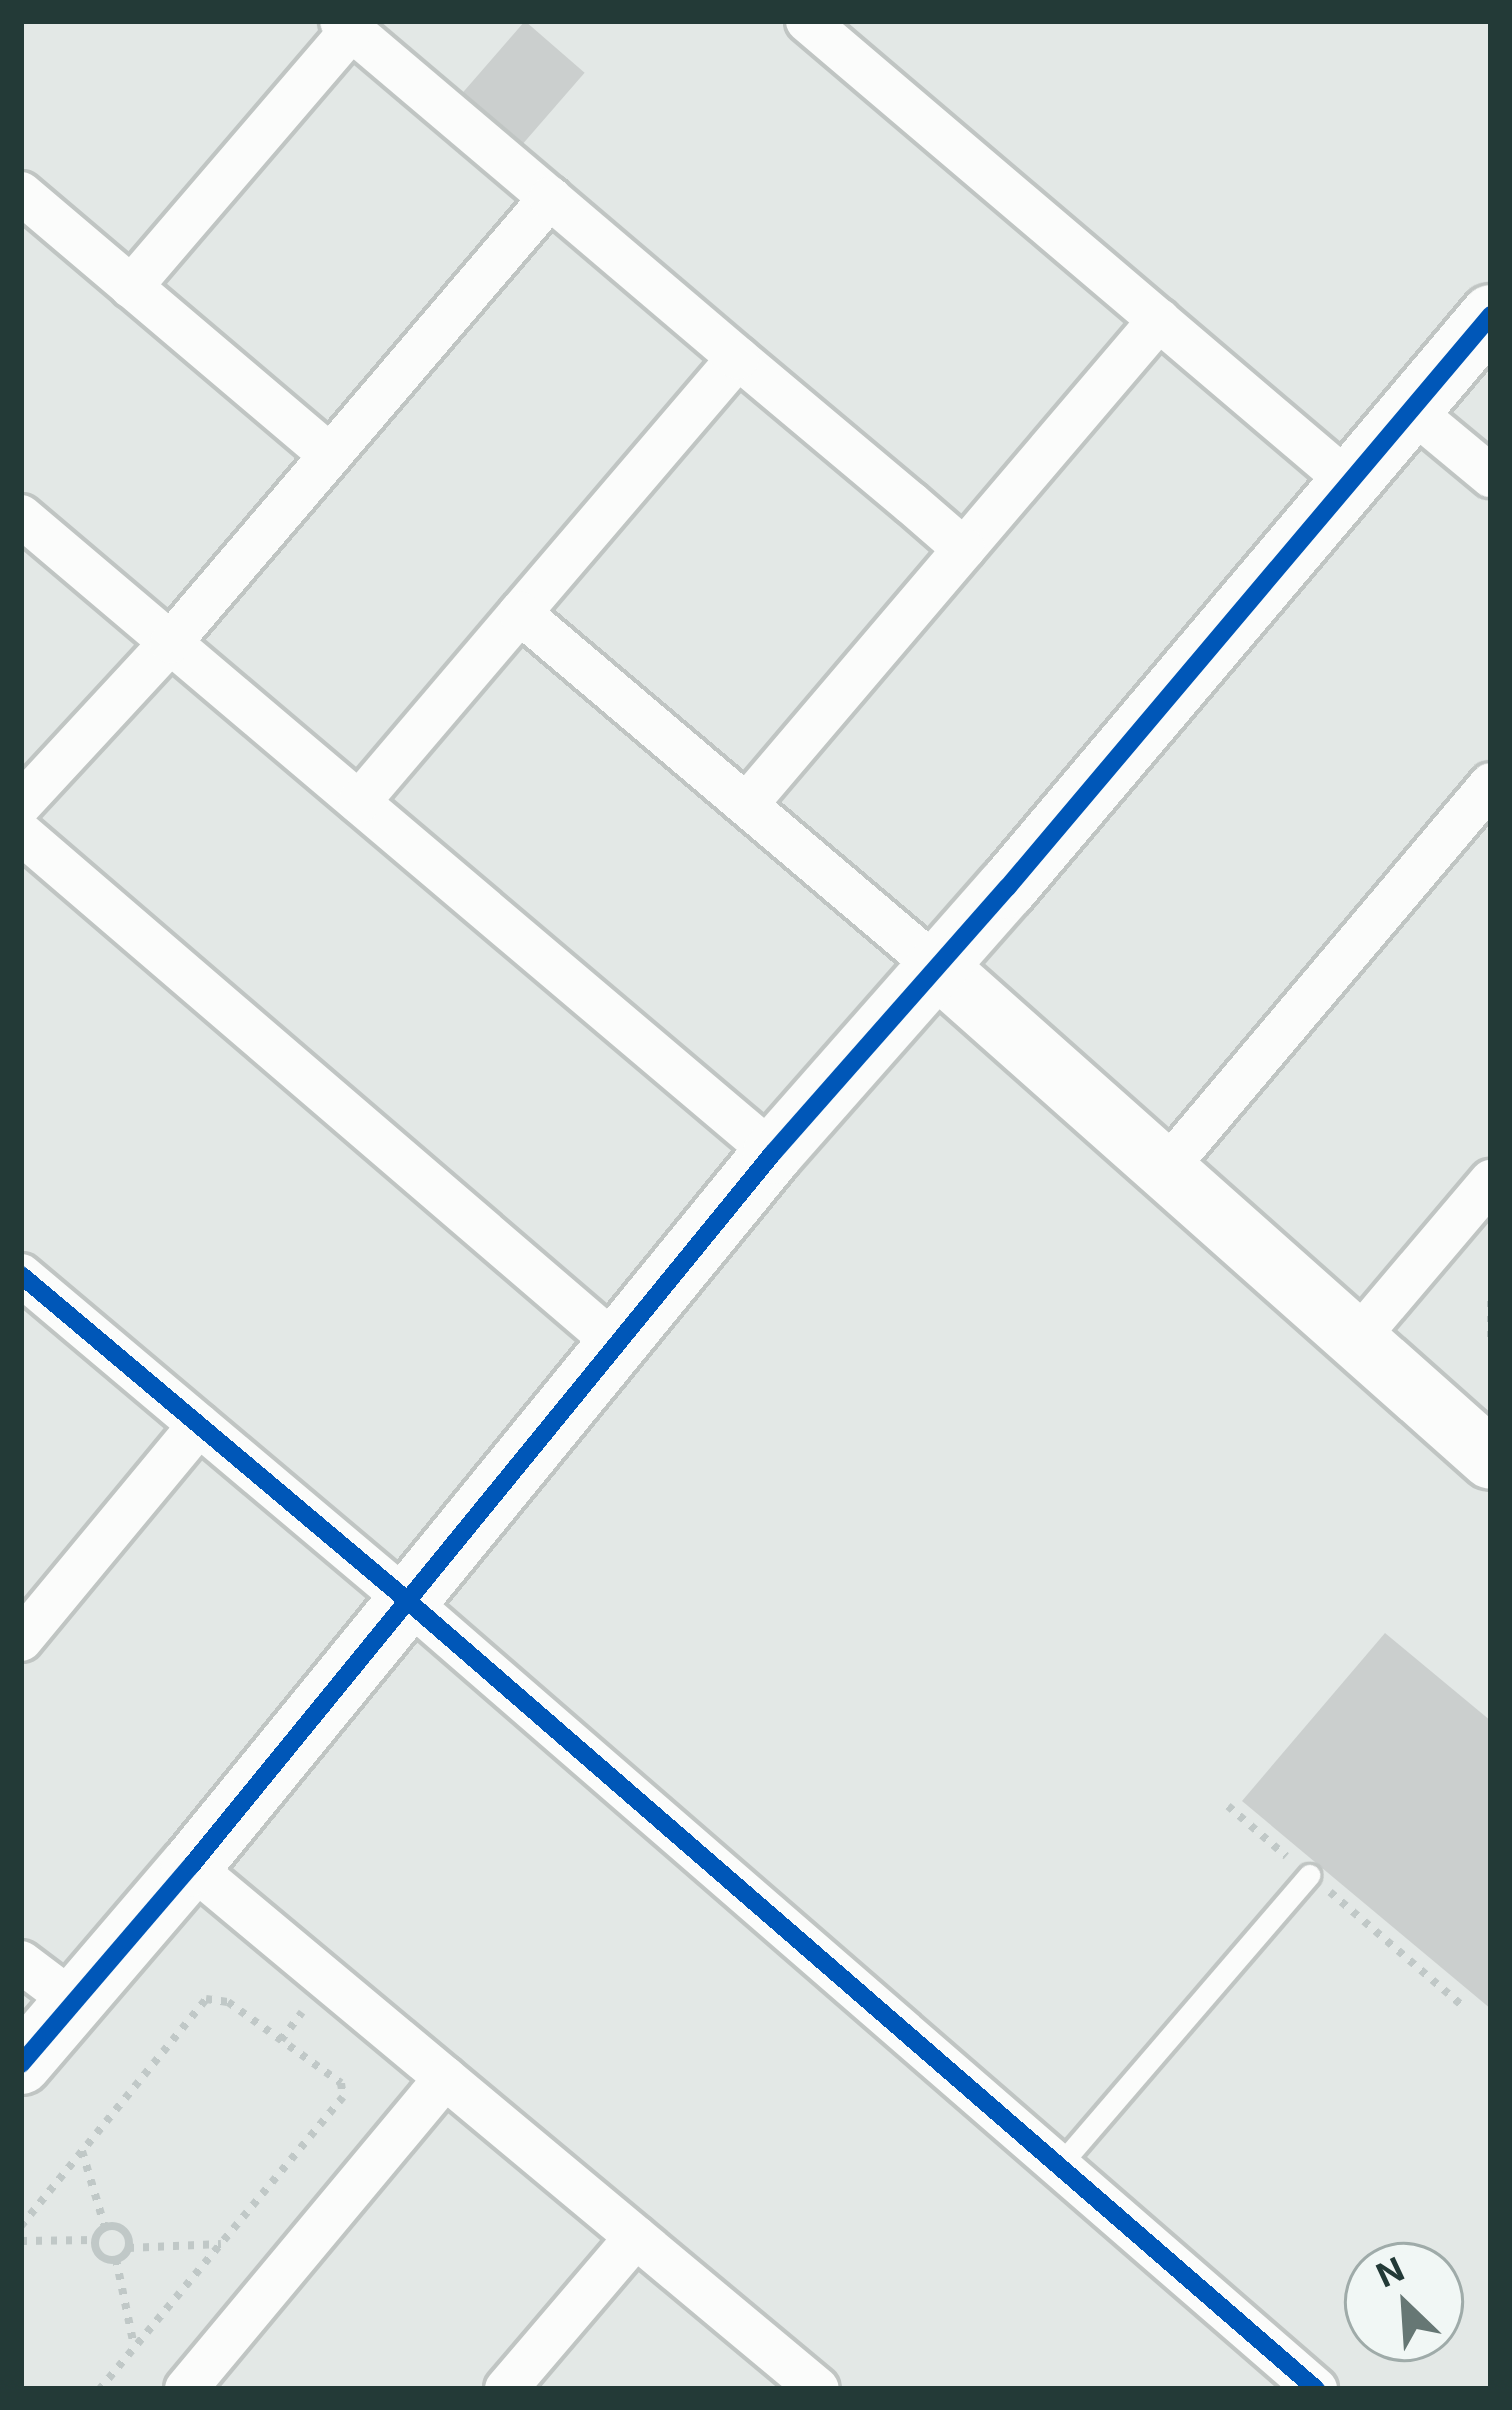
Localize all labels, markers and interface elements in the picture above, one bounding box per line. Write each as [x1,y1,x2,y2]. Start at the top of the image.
north arrow [1344,2242,1464,2362]
text: N [1370,2249,1410,2296]

